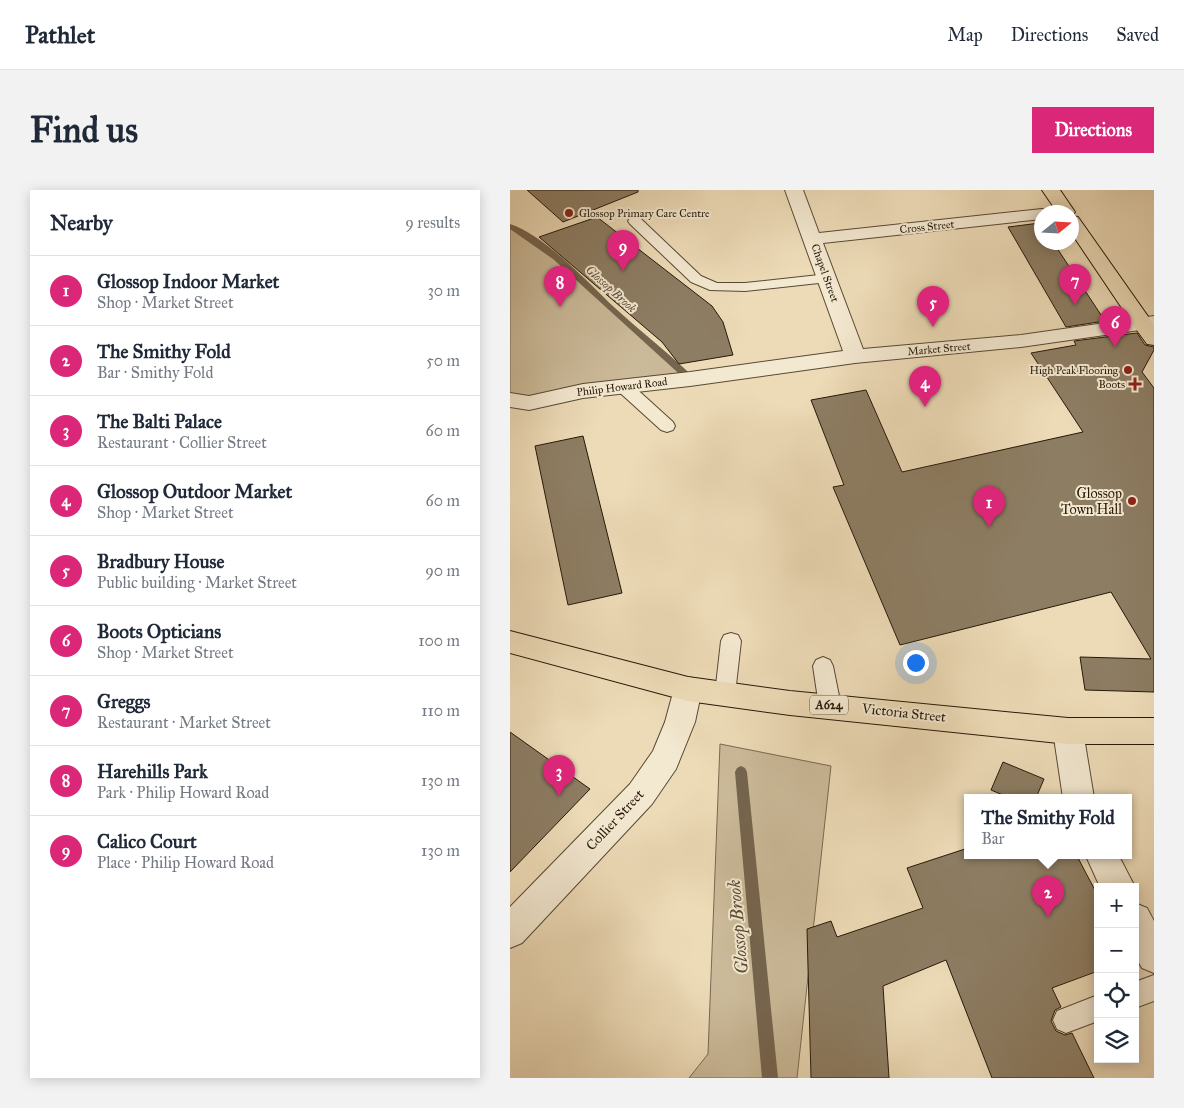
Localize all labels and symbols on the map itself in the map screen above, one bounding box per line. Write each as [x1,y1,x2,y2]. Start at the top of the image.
north arrow [1034,205,1079,250]
marker: Glossop Primary Care Centre [563,207,575,219]
place label: Glossop Primary Care Centre [579,207,710,220]
street label: Cross Street [899,218,955,236]
pin: 9 [607,230,639,271]
street label: Chapel Street [808,242,842,304]
water label: Glossop Brook [582,263,640,316]
pin: 7 [1059,264,1091,305]
pin: 8 [544,266,576,307]
pin: 5 [917,286,949,327]
pin: 6 [1099,306,1131,347]
street label: Market Street [907,340,971,358]
place label: High Peak Flooring [1030,364,1119,377]
marker: High Peak Flooring [1122,364,1134,376]
pin: 4 [909,366,941,407]
street label: Philip Howard Road [576,375,669,399]
place label: Boots [1099,378,1125,391]
marker: Boots [1129,378,1141,390]
place label: Glossop Town Hall [1061,485,1122,518]
pin: 1 [973,486,1005,527]
marker: Glossop Town Hall [1126,495,1138,507]
your location [903,650,929,676]
road number: A624 [810,696,848,714]
street label: Victoria Street [860,700,947,726]
pin: 3 [543,755,575,796]
street label: Collier Street [583,786,647,854]
pin: 2 [1032,876,1064,917]
water label: Glossop Brook [723,879,754,975]

